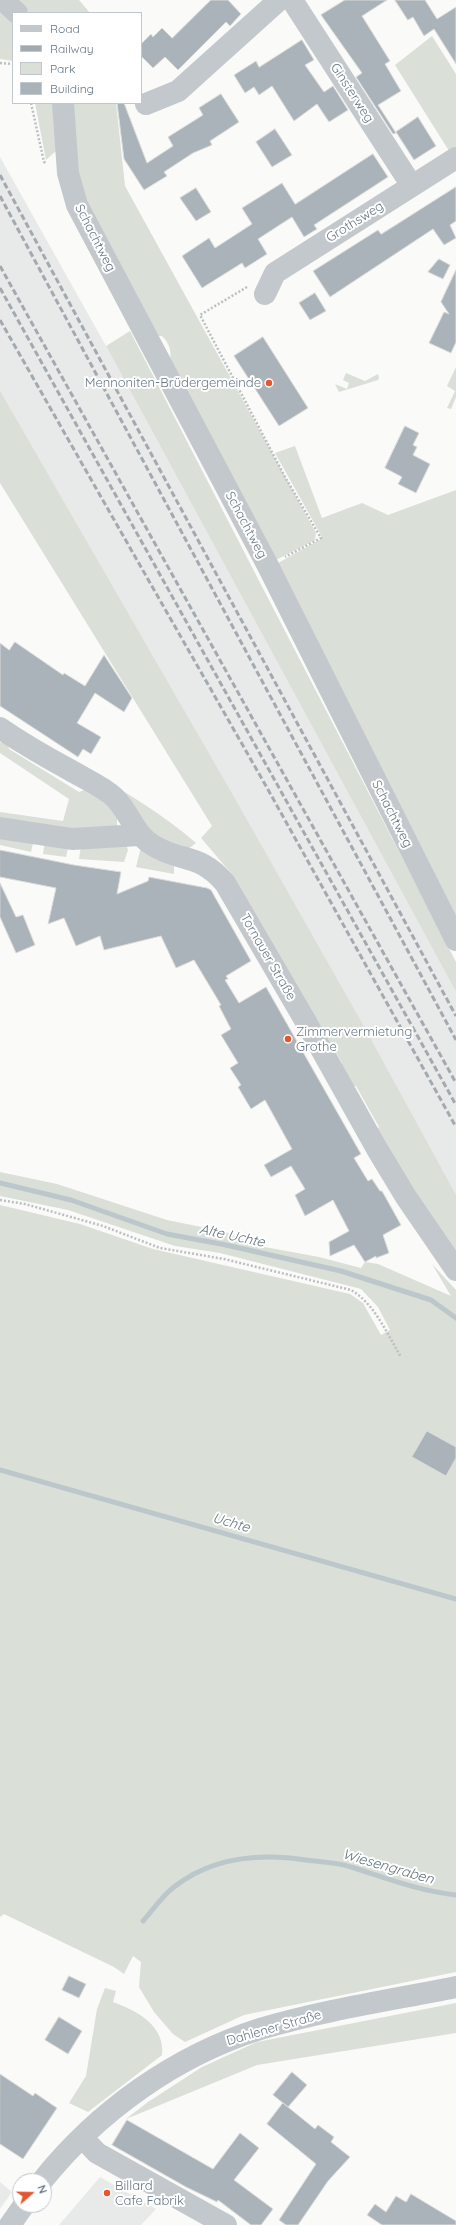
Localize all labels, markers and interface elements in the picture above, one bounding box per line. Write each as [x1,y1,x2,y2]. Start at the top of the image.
legend [12,12,142,104]
text: Road [50,21,80,36]
text: Railway [50,41,94,56]
street label: Ginsterweg [327,60,377,126]
text: Park [50,61,75,76]
text: Building [50,81,94,96]
street label: Grothsweg [323,198,387,246]
street label: Schachtweg [71,202,119,274]
place label: Mennoniten-Brüdergemeinde [85,375,261,391]
marker: Mennoniten-Brüdergemeinde [264,378,274,388]
street label: Schachtweg [222,489,270,561]
street label: Schachtweg [368,778,416,850]
street label: Tornauer Straße [237,911,299,1003]
place label: Zimmervermietung Grothe [296,1024,412,1055]
marker: Zimmervermietung Grothe [283,1034,293,1044]
water label: Alte Uchte [198,1221,266,1251]
water label: Uchte [211,1510,251,1536]
water label: Wiesengraben [341,1846,435,1888]
street label: Dahlener Straße [225,2007,323,2049]
north arrow [12,2173,52,2213]
place label: Billard Cafe Fabrik [115,2178,184,2209]
text: N [34,2183,50,2195]
marker: Billard Cafe Fabrik [102,2188,112,2198]

